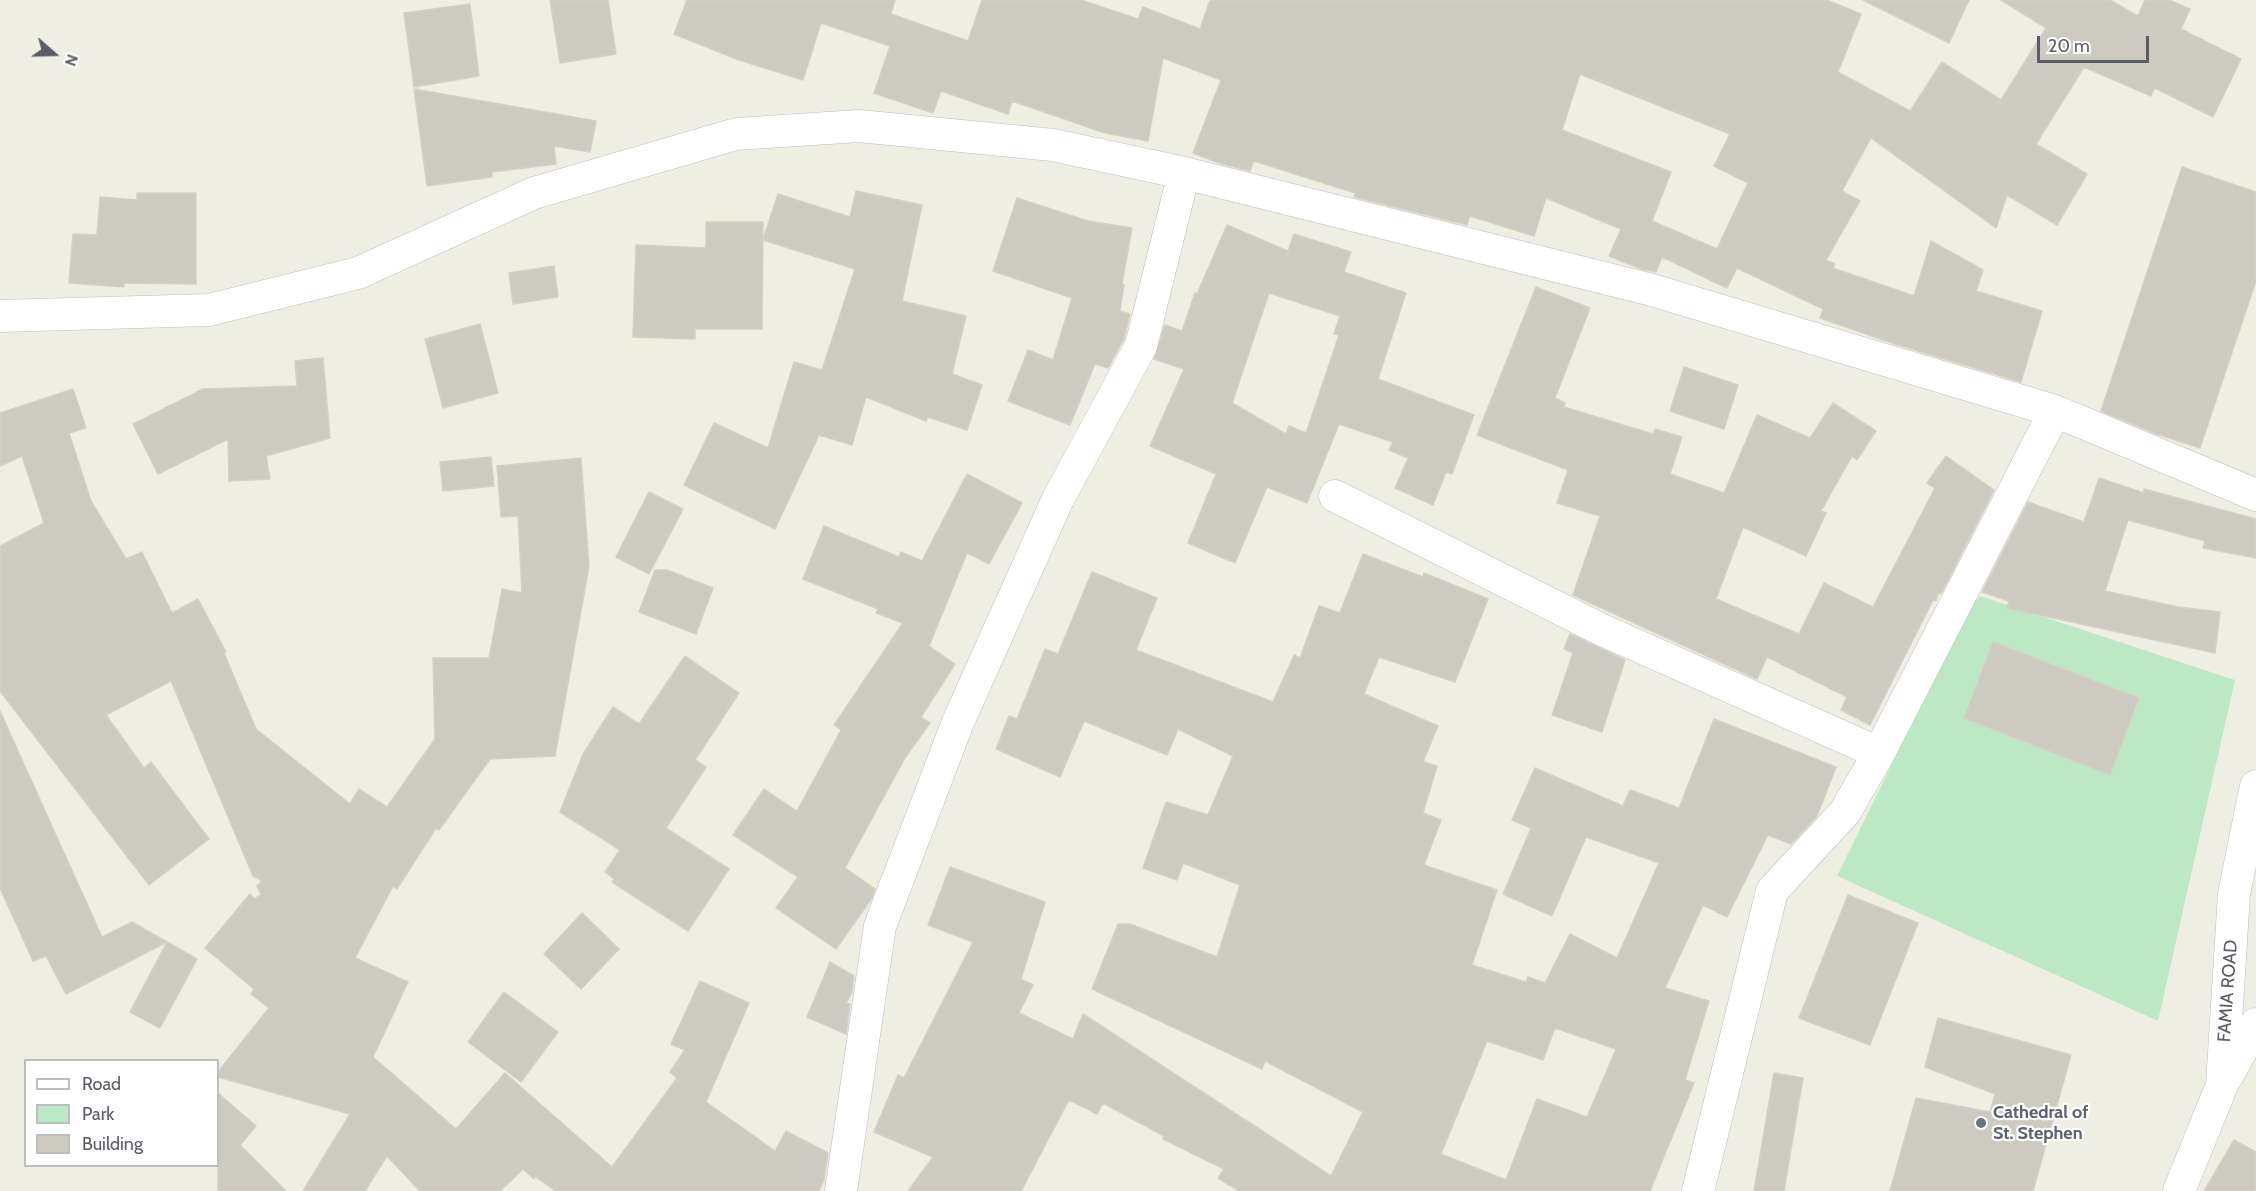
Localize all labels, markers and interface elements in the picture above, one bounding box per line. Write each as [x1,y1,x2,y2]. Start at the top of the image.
north arrow [24,24,84,84]
scale bar [2040,24,2152,62]
text: 20 m [2048,35,2090,57]
text: N [61,52,82,69]
street label: FAMIA ROAD [2214,939,2242,1043]
legend [24,1059,219,1167]
text: Road [82,1073,121,1095]
place label: Cathedral of St. Stephen [1993,1102,2088,1144]
text: Park [82,1103,114,1125]
marker: Cathedral of St. Stephen [1974,1116,1988,1130]
text: Building [82,1133,143,1155]

